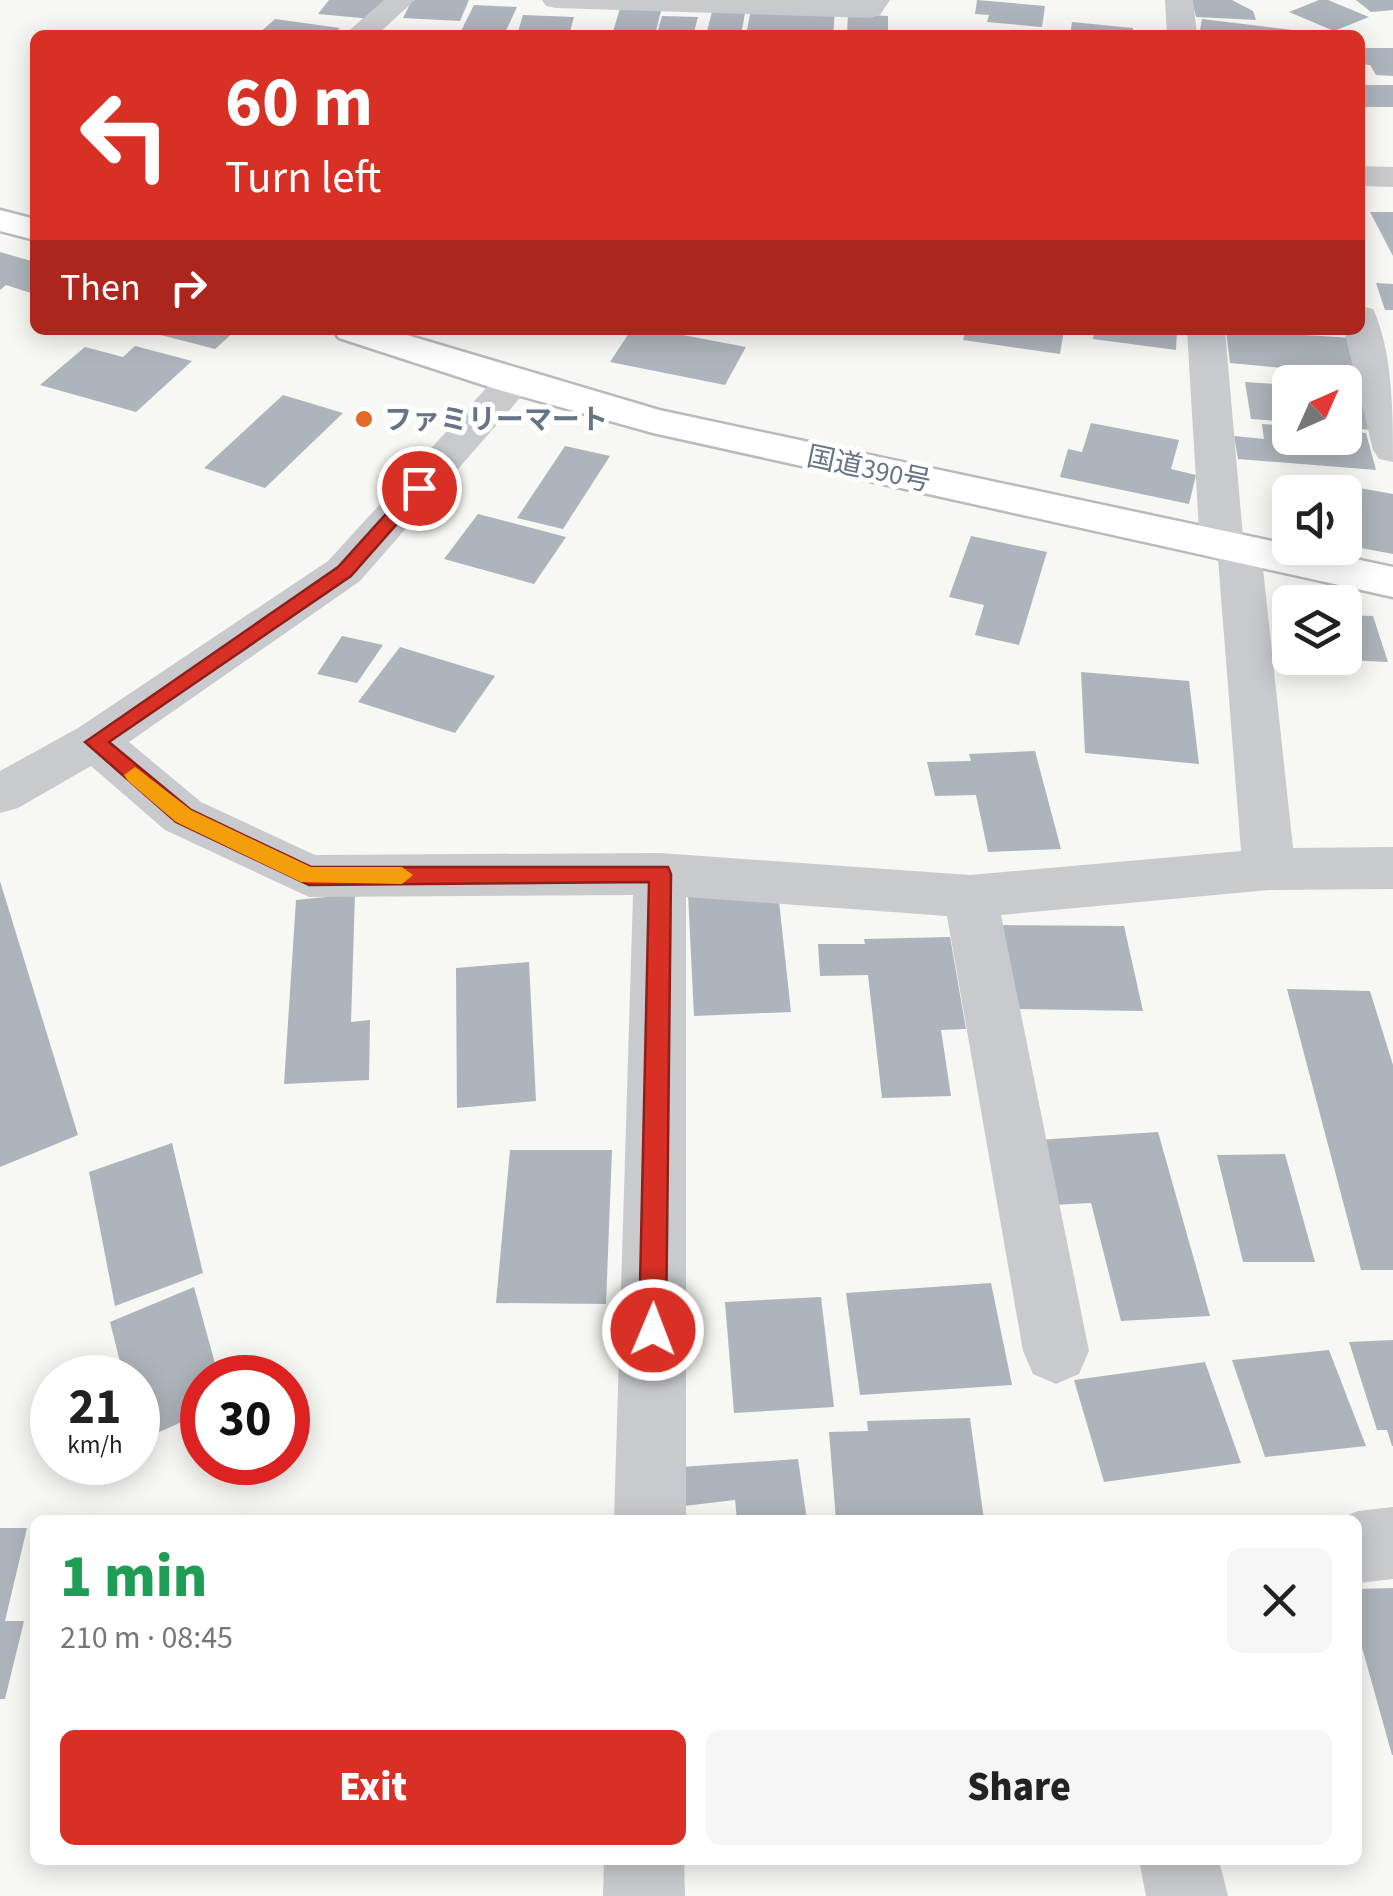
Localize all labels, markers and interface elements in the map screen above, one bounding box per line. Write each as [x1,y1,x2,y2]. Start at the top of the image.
text: 60 m [225,53,373,153]
icon: left [60,70,190,200]
text: Turn left [225,146,381,210]
icon: right [161,260,216,315]
text: Then [60,261,141,315]
north arrow [1272,365,1362,455]
map controls [1272,365,1362,675]
place label: ファミリーマート [384,400,608,440]
marker: ファミリーマート [353,408,375,430]
street label: 国道390号 [803,436,934,502]
pin [377,446,462,531]
icon: arrive [392,461,447,516]
button: sound [1272,475,1362,565]
button: layers [1272,585,1362,675]
position arrow [601,1278,705,1382]
speed limit sign: 30 [180,1355,310,1485]
text: 21 [69,1372,121,1443]
text: km/h [67,1427,123,1463]
text: 1 min [60,1535,207,1620]
button: close [1227,1548,1332,1653]
text: 210 m · 08:45 [60,1615,233,1661]
button: Exit [60,1730,686,1845]
button: Share [706,1730,1332,1845]

